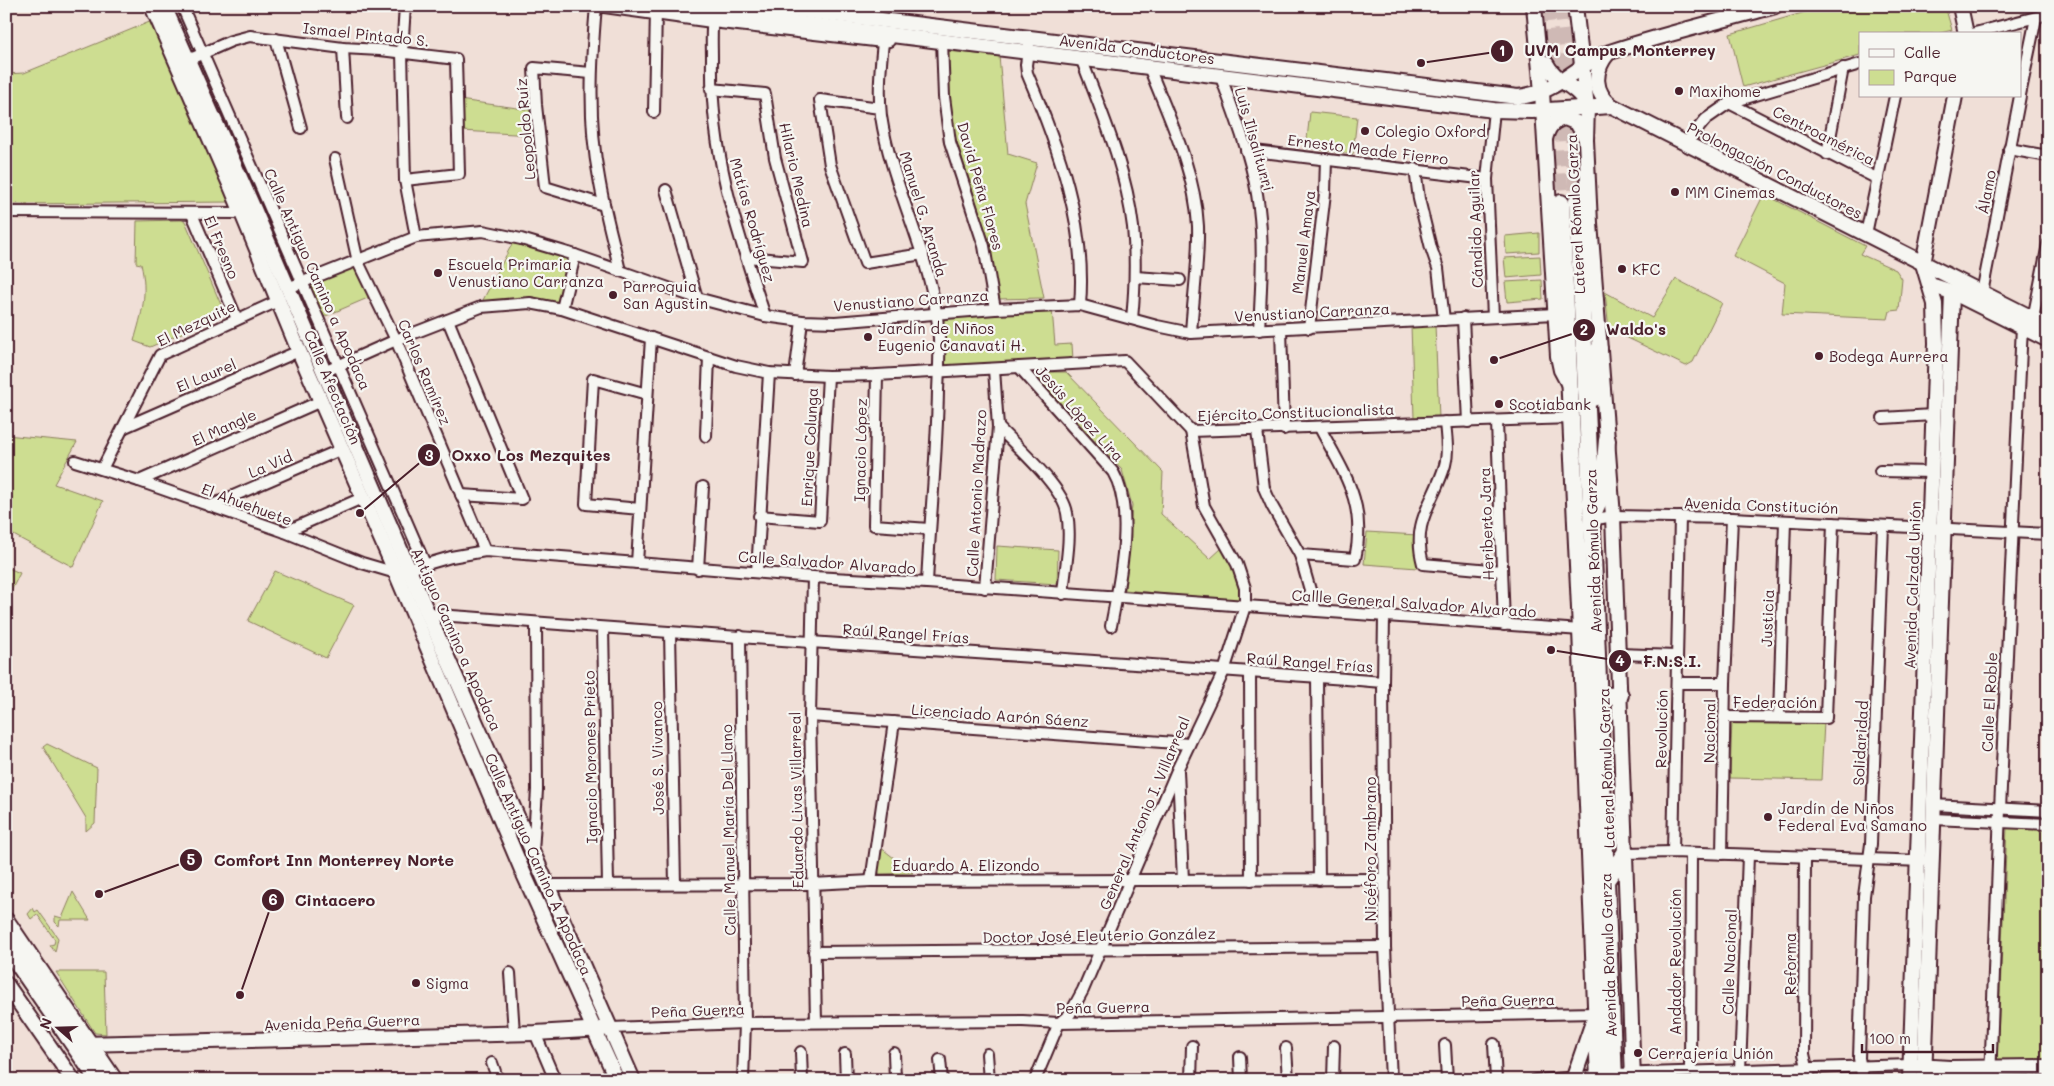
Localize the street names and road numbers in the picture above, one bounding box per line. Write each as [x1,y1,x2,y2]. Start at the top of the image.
street label: Ismael Pintado S. [302,17,430,51]
street label: Avenida Conductores [1058,30,1216,68]
street label: Leopoldo Ruíz [511,77,539,181]
street label: Luis Ilisaliturri [1231,85,1279,193]
street label: Centroamérica [1769,101,1879,169]
street label: Prolongación Conductores [1684,117,1866,223]
street label: David Peña Flores [953,120,1009,252]
street label: Hilario Medina [775,121,819,229]
street label: Ernesto Meade Fierro [1287,129,1450,169]
street label: Lateral Rómulo Garza [1561,133,1589,295]
street label: Manuel G. Aranda [895,149,953,279]
street label: Matías Rodríguez [726,155,780,285]
street label: Calle Antiguo Camino a Apodaca [260,165,376,393]
street label: Álamo [1972,168,2000,216]
street label: Cándido Aguilar [1463,170,1487,288]
street label: Manuel Amaya [1287,189,1319,295]
street label: El Fresno [200,212,244,282]
street label: Venustiano Carranza [833,285,989,315]
street label: El Mezquite [153,295,239,351]
street label: Venustiano Carranza [1234,298,1390,326]
street label: Carlos Ramírez [394,316,456,428]
street label: Calle Afectación [300,327,366,447]
street label: El Laurel [173,353,239,397]
street label: Jesús López Lira [1031,361,1129,465]
street label: Enrique Colunga [796,387,822,507]
street label: Ignacio López [849,398,871,502]
street label: Ejército Constitucionalista [1197,399,1395,425]
street label: El Mangle [189,404,259,450]
street label: Calle Antonio Madrazo [962,409,990,577]
street label: La Vid [245,446,295,482]
street label: Heriberto Jara [1474,467,1498,581]
street label: Avenida Rómulo Garza [1580,468,1606,634]
street label: El Ahuehuete [199,478,295,530]
street label: Avenida Constitución [1683,492,1839,518]
street label: Avenida Calzada Unión [1899,501,1925,669]
street label: Antiguo Camino a Apodaca [407,544,507,734]
street label: Calle Salvador Alvarado [738,546,917,578]
street label: Callle General Salvador Alvarado [1291,584,1537,622]
street label: Justicia [1756,589,1778,647]
street label: Raúl Rangel Frías [842,619,970,647]
street label: Raúl Rangel Frías [1246,648,1374,676]
street label: Calle El Roble [1976,652,2002,752]
street label: Ignacio Morones Prieto [578,670,602,844]
street label: Lateral Rómulo Garza [1593,688,1619,848]
street label: Revolución [1650,690,1672,768]
street label: Federación [1733,692,1817,712]
street label: Licenciado Aarón Sáenz [911,699,1089,731]
street label: Nacional [1698,699,1720,763]
street label: Solidaridad [1848,700,1872,786]
street label: José S. Vivanco [646,701,668,815]
street label: Eduardo Livas Villarreal [784,711,808,889]
street label: General Antonio I. Villarreal [1094,713,1194,913]
street label: Calle Manuel María Del Llano [716,724,740,936]
street label: Calle Antiguo Camino A Apodaca [481,750,597,978]
street label: Nicéforo Zambrano [1360,777,1380,921]
street label: Eduardo A. Elizondo [893,855,1040,875]
street label: Avenida Rómulo Garza [1595,872,1621,1038]
street label: Andador Revolución [1665,889,1685,1035]
street label: Calle Nacional [1717,909,1741,1015]
street label: Doctor José Eleuterio González [982,923,1216,947]
street label: Reforma [1780,933,1800,995]
street label: Peña Guerra [1461,989,1555,1011]
street label: Peña Guerra [1056,996,1150,1018]
street label: Peña Guerra [651,998,745,1022]
street label: Avenida Peña Guerra [263,1009,421,1035]

